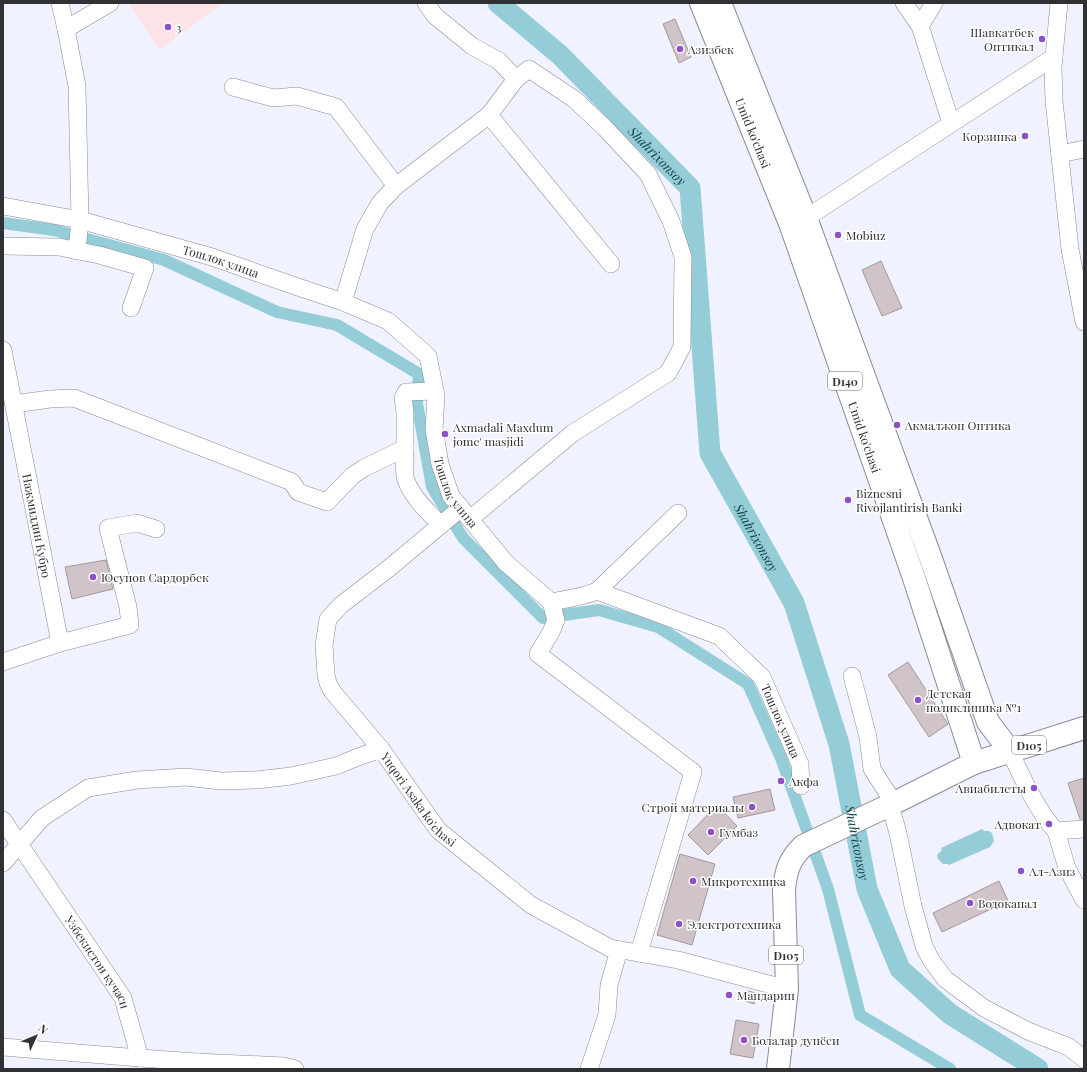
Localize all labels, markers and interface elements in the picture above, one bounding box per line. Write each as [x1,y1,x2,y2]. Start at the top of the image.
place label: 3 [176,19,181,35]
marker: 3 [163,22,173,32]
place label: Шавкатбек Оптикал [970,24,1034,54]
marker: Шавкатбек Оптикал [1037,34,1047,44]
place label: Азизбек [687,41,734,57]
marker: Азизбек [675,44,685,54]
street label: Umid ko'chasi [732,95,775,171]
water label: Shahrixonsoy [625,121,690,188]
place label: Корзинка [962,128,1017,144]
marker: Корзинка [1020,131,1030,141]
place label: Mobiuz [846,227,886,243]
marker: Mobiuz [833,230,843,240]
street label: Тошлок улица [181,241,261,281]
road number: D140 [828,372,862,390]
street label: Umid ko'chasi [845,399,885,475]
place label: Акмалжон Оптика [904,417,1011,433]
place label: Axmadali Maxdum jome' masjidi [452,419,554,449]
marker: Акмалжон Оптика [892,420,902,430]
marker: Axmadali Maxdum jome' masjidi [440,429,450,439]
street label: Тошлок улица [431,456,482,531]
street label: Нажмиддин Кубро [19,472,55,580]
place label: Biznesni Rivojlantirish Banki [856,485,963,515]
marker: Biznesni Rivojlantirish Banki [843,495,853,505]
water label: Shahrixonsoy [731,499,783,574]
place label: Юсупов Сардорбек [101,569,209,585]
marker: Юсупов Сардорбек [88,572,98,582]
street label: Тошлок улица [758,681,804,760]
place label: Детская поликлиника №1 [926,685,1022,715]
marker: Детская поликлиника №1 [913,695,923,705]
road number: D105 [1012,736,1046,754]
street label: Yuqori Asaka ko'chasi [377,748,460,850]
place label: Акфа [788,773,819,789]
marker: Акфа [776,776,786,786]
place label: Авиабилеты [955,780,1026,796]
marker: Авиабилеты [1029,783,1039,793]
place label: Строй материалы [642,799,744,815]
marker: Строй материалы [747,802,757,812]
water label: Shahrixonsoy [842,803,874,881]
place label: Адвокат [994,816,1041,832]
marker: Адвокат [1044,819,1054,829]
place label: Гумбаз [719,824,758,840]
marker: Гумбаз [706,827,716,837]
place label: Ал-Азиз [1028,863,1076,879]
marker: Ал-Азиз [1016,866,1026,876]
place label: Микротехника [701,873,786,889]
marker: Микротехника [688,876,698,886]
place label: Водоканал [978,895,1037,911]
marker: Водоканал [965,898,975,908]
street label: Узбекистон кучаси [61,912,134,1011]
place label: Электротехника [687,916,781,932]
marker: Электротехника [674,919,684,929]
road number: D105 [769,946,803,964]
place label: Мандарин [737,987,795,1003]
marker: Мандарин [724,990,734,1000]
north arrow [16,1016,56,1056]
text: N [35,1021,52,1037]
place label: Болалар дунёси [752,1032,840,1048]
marker: Болалар дунёси [739,1035,749,1045]

